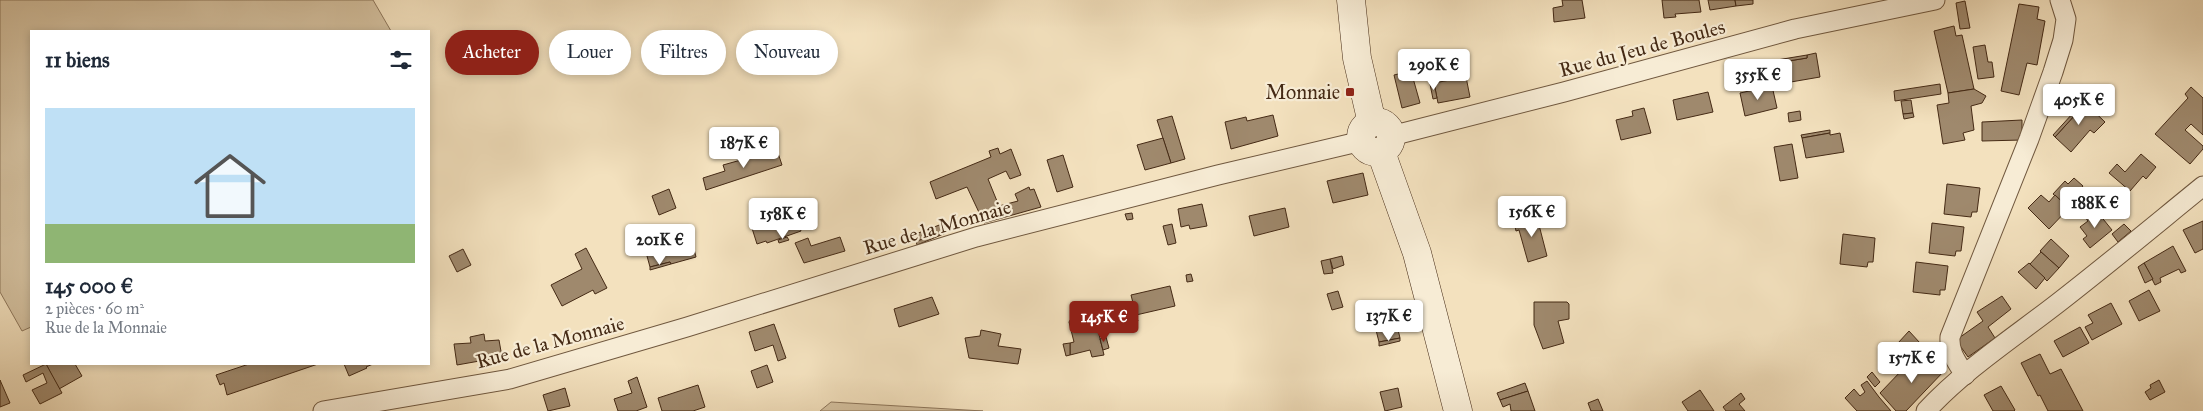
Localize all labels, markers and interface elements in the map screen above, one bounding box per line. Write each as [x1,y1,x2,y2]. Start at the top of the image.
street label: Rue du Jeu de Boules [1556,14,1728,83]
chip: Acheter [445,30,539,75]
chip: Louer [549,30,631,75]
chip: Filtres [641,30,726,75]
chip: Nouveau [736,30,838,75]
icon: filters [387,46,415,74]
text: 11 biens [45,47,110,73]
pin: 290K € [1393,48,1475,91]
text: 290K € [1409,55,1459,74]
pin: 355K € [1717,58,1799,101]
text: 355K € [1735,65,1781,84]
place label: Monnaie [1266,80,1340,104]
pin: 405K € [2038,84,2120,126]
marker: Monnaie [1344,86,1356,98]
text: 405K € [2054,90,2104,109]
pin: 187K € [703,126,785,169]
text: 187K € [720,133,768,152]
icon: home [185,141,275,231]
pin: 188K € [2054,186,2136,229]
text: 188K € [2071,193,2119,212]
street label: Rue de la Monnaie [860,194,1014,260]
pin: 156K € [1491,196,1573,238]
pin: 158K € [742,198,824,240]
text: 156K € [1509,202,1555,221]
text: 158K € [760,204,806,223]
pin: 201K € [619,224,701,266]
text: 201K € [636,230,684,249]
text: 145 000 € [45,273,133,299]
text: 2 pièces · 60 m² [45,299,144,318]
pin: 145K € [1063,300,1145,343]
pin: 137K € [1348,300,1430,342]
text: 137K € [1366,306,1412,325]
text: 145K € [1080,307,1128,326]
street label: Rue de la Monnaie [473,311,627,373]
text: Rue de la Monnaie [45,318,167,337]
pin: 157K € [1871,342,1953,384]
text: 157K € [1889,348,1935,367]

